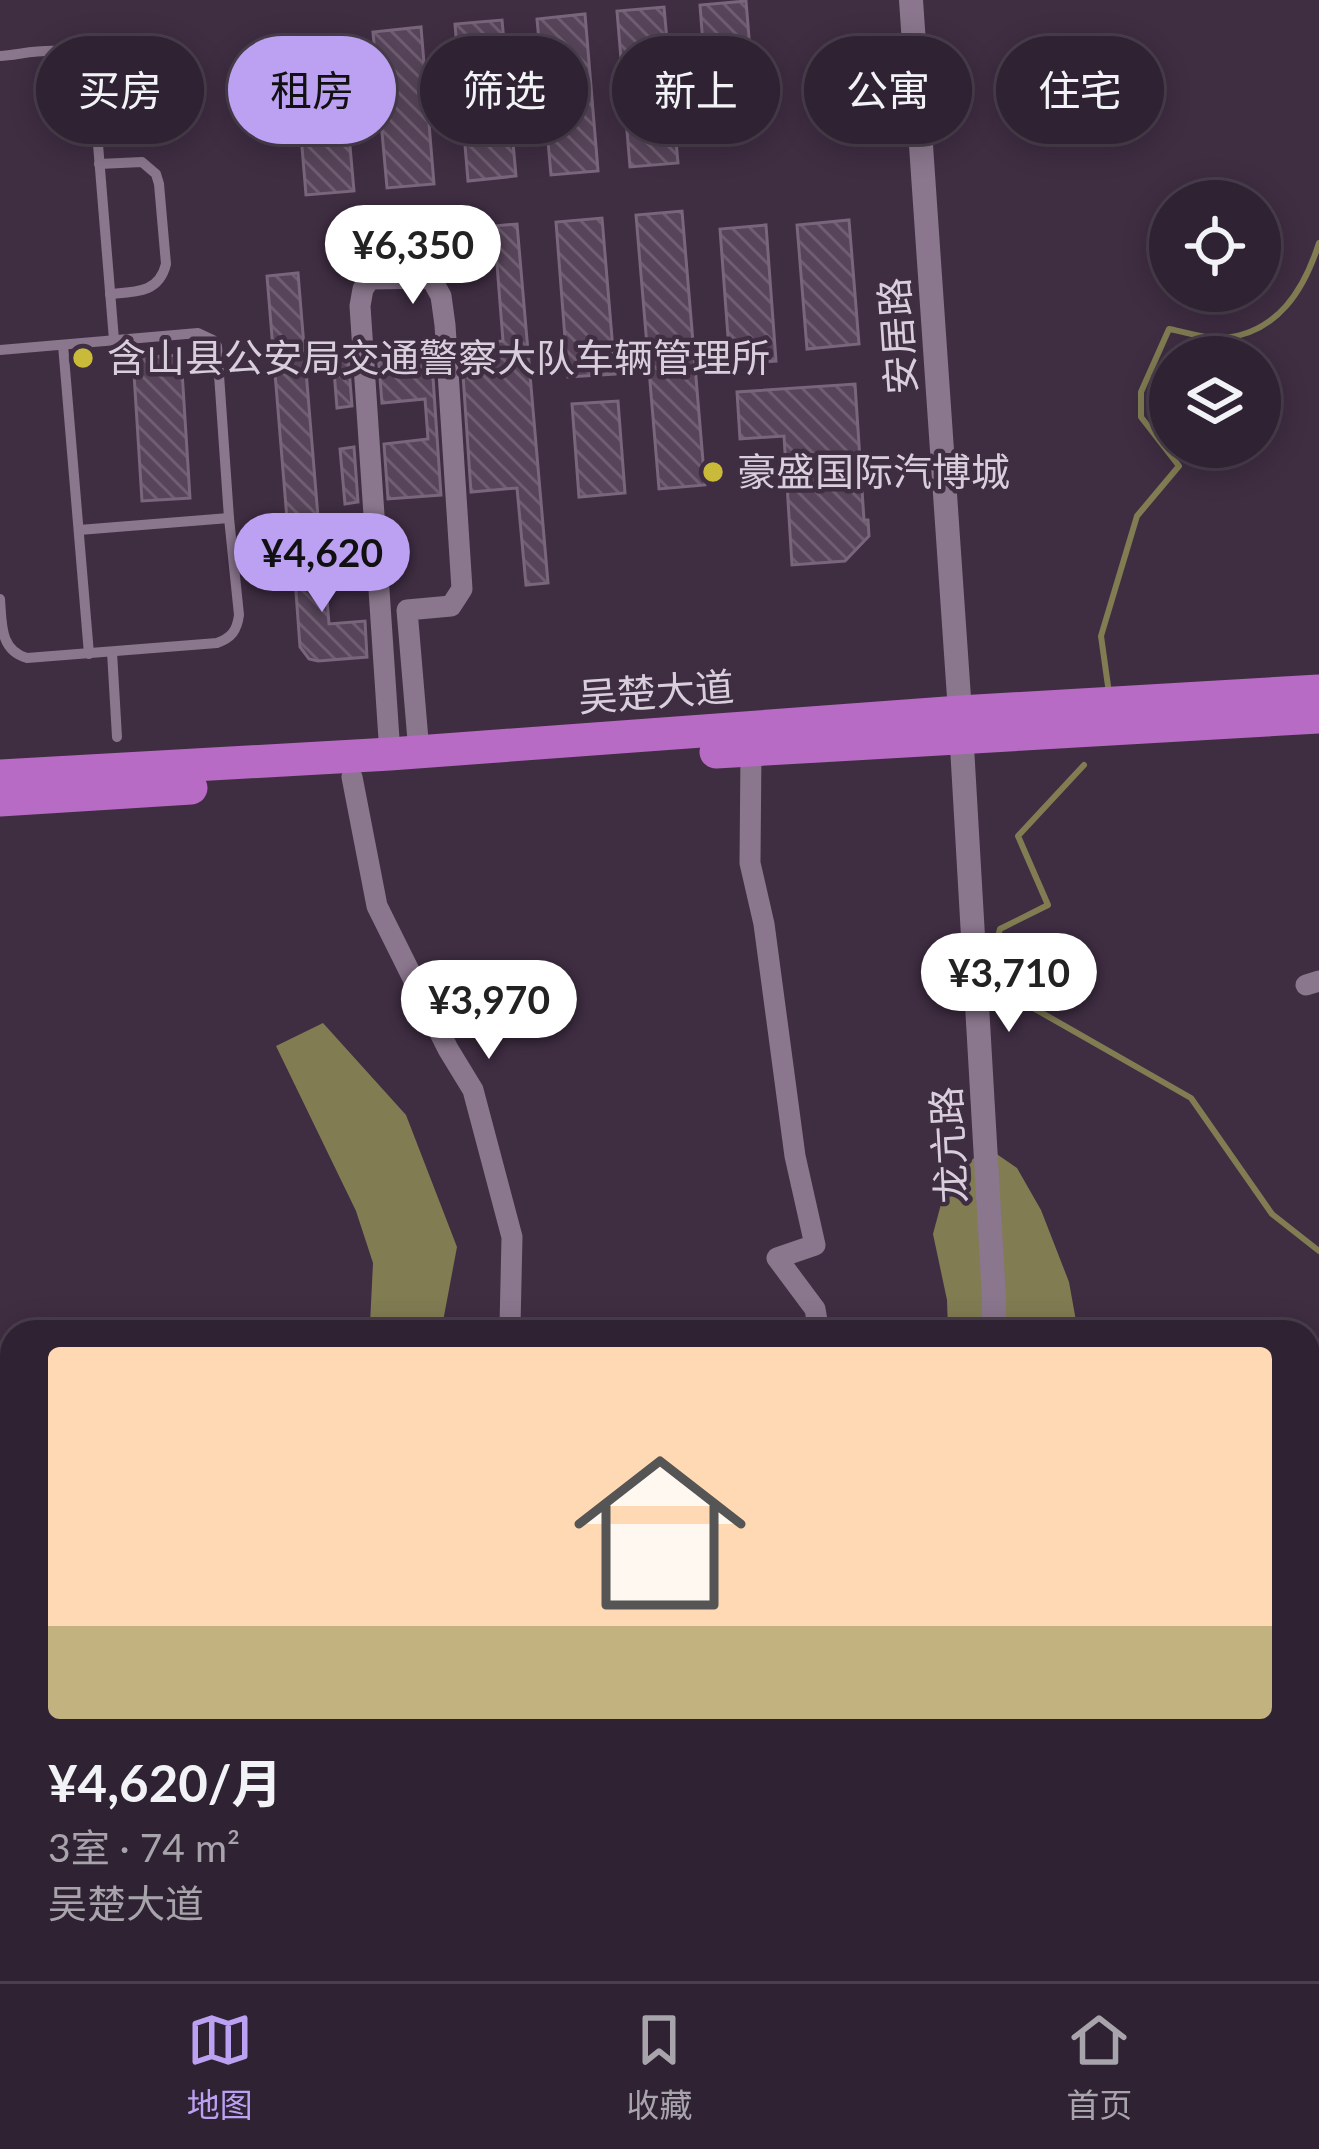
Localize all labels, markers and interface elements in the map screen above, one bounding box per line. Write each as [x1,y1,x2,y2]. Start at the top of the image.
chip: 买房 [36,36,204,144]
chip: 租房 [228,36,396,144]
chip: 筛选 [420,36,588,144]
chip: 新上 [612,36,780,144]
chip: 公寓 [804,36,972,144]
chip: 住宅 [996,36,1164,144]
map controls [1149,180,1281,468]
button: locate [1149,180,1281,312]
pin: ¥6,350 [315,205,511,307]
text: ¥6,350 [352,221,474,267]
street label: 安居路 [870,276,924,396]
place label: 含山县公安局交通警察大队车辆管理所 [107,334,770,380]
button: layers [1149,336,1281,468]
marker: 含山县公安局交通警察大队车辆管理所 [70,345,96,371]
place label: 豪盛国际汽博城 [737,448,1010,494]
marker: 豪盛国际汽博城 [700,459,726,485]
pin: ¥4,620 [224,513,420,615]
text: ¥4,620 [261,529,383,575]
street label: 吴楚大道 [577,663,735,719]
pin: ¥3,710 [911,933,1107,1035]
text: ¥3,710 [948,949,1070,995]
pin: ¥3,970 [391,960,587,1062]
text: ¥3,970 [428,976,550,1022]
street label: 龙亢路 [922,1085,974,1205]
icon: home [552,1425,768,1641]
text: ¥4,620/月 [48,1752,283,1813]
text: 3室 · 74 m² [48,1824,240,1870]
text: 吴楚大道 [48,1880,204,1926]
tab: 地图 [187,2007,253,2127]
tab: 收藏 [626,2007,692,2127]
tab: 首页 [1066,2007,1132,2127]

